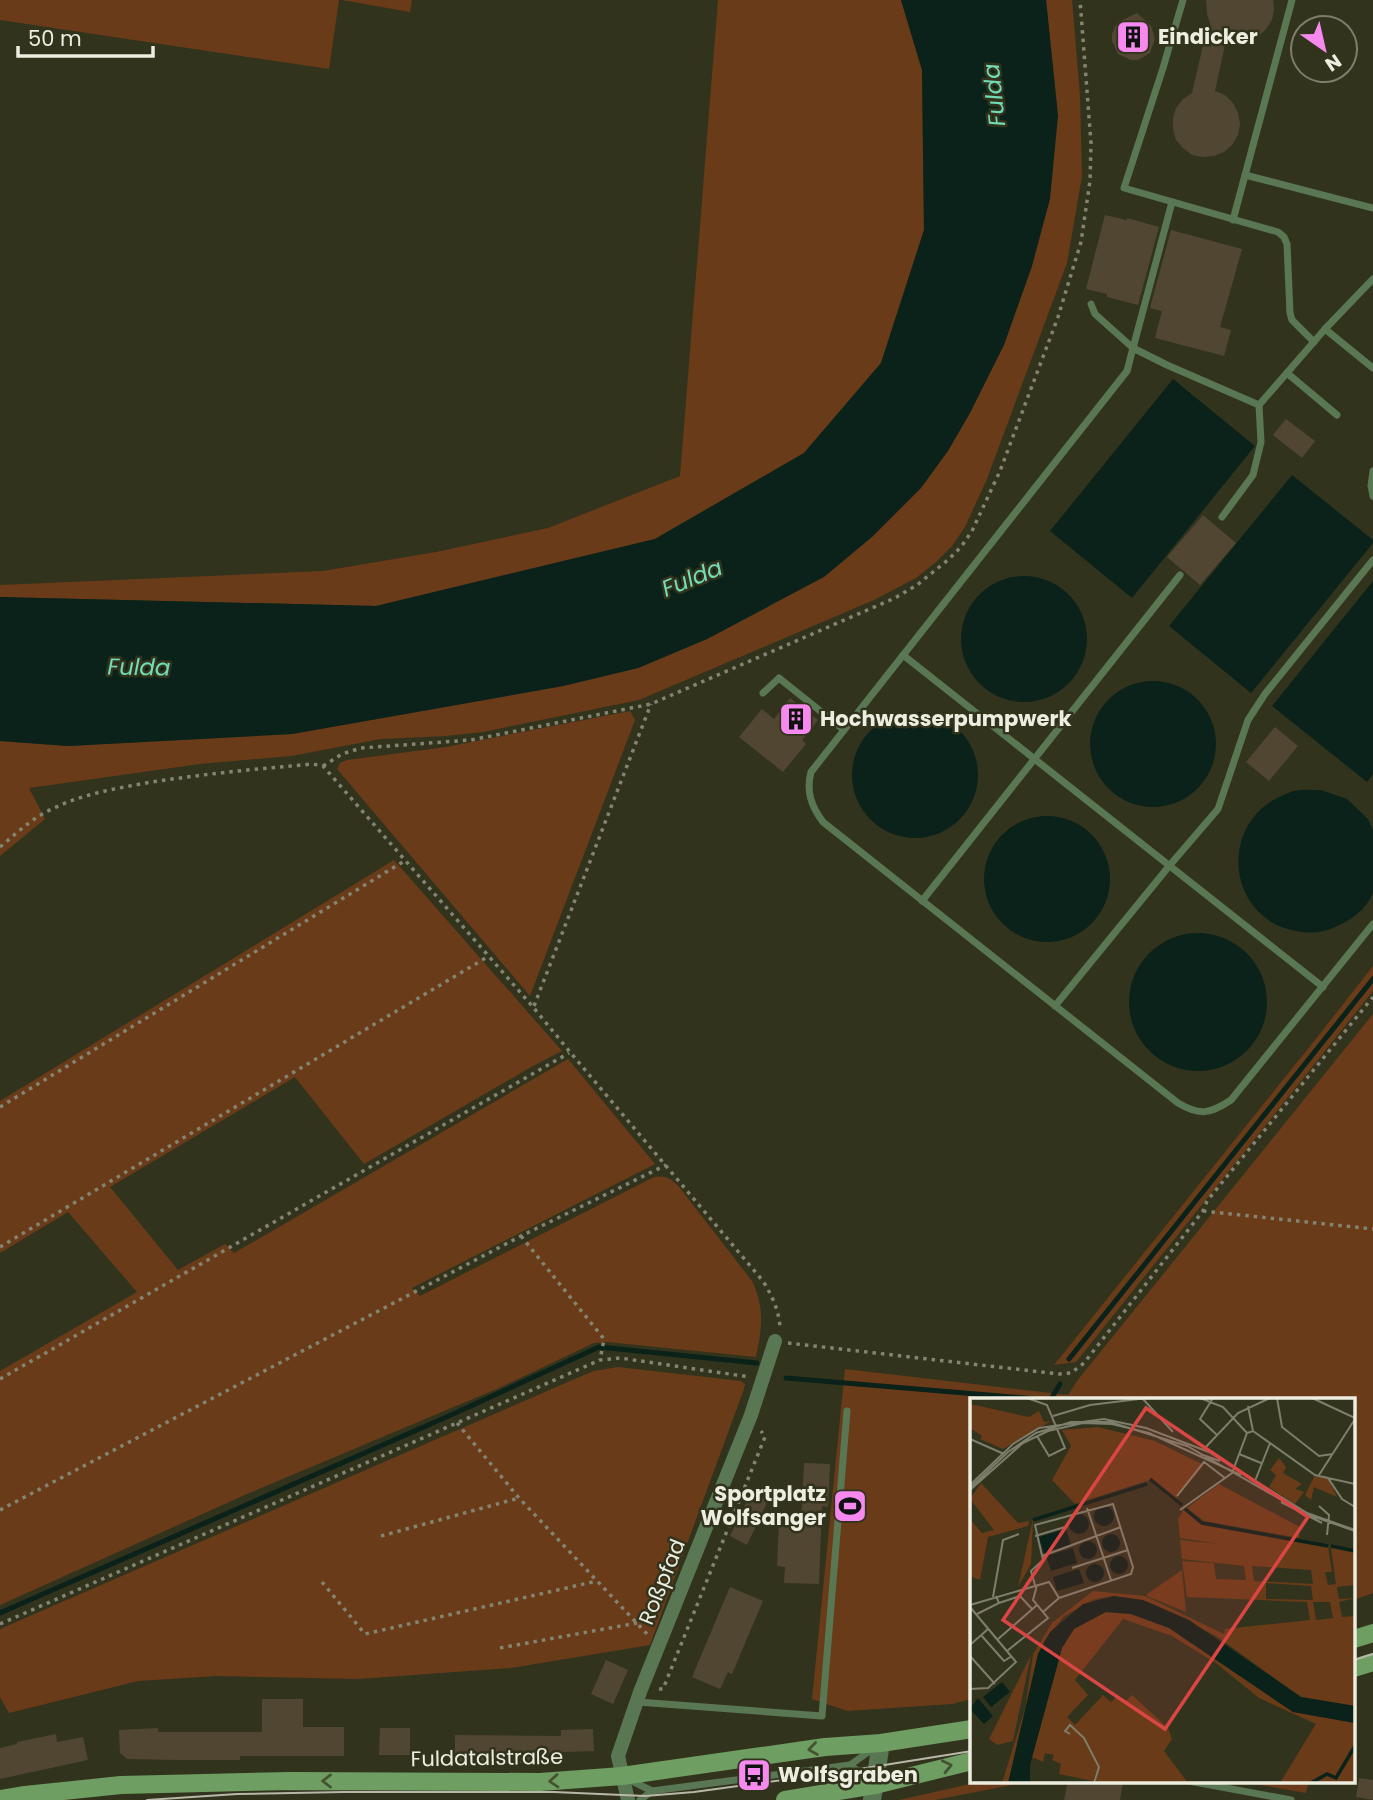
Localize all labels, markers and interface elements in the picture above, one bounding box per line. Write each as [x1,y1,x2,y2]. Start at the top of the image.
scale bar [18,14,152,58]
north arrow [1289,14,1359,84]
building icon: Eindicker [1114,18,1152,56]
place label: Eindicker [1158,22,1258,51]
text: 50 m [28,24,82,53]
text: N [1320,47,1347,78]
water label: Fulda [975,62,1013,128]
water label: Fulda [657,551,727,605]
water label: Fulda [107,650,171,684]
building icon: Hochwasserpumpwerk [777,700,815,738]
place label: Hochwasserpumpwerk [820,704,1071,733]
inset map [970,1398,1356,1783]
place label: Sportplatz Wolfsanger [700,1479,826,1532]
sports icon: Sportplatz Wolfsanger [831,1487,869,1525]
street label: Roßpfad [631,1535,692,1629]
street label: Fuldatalstraße [410,1742,564,1773]
one-way arrow [807,1742,819,1757]
bus stop icon: Wolfsgraben [735,1756,773,1794]
place label: Wolfsgraben [778,1760,918,1789]
one-way arrow [941,1760,953,1775]
one-way arrow [321,1773,331,1789]
one-way arrow [548,1773,559,1788]

